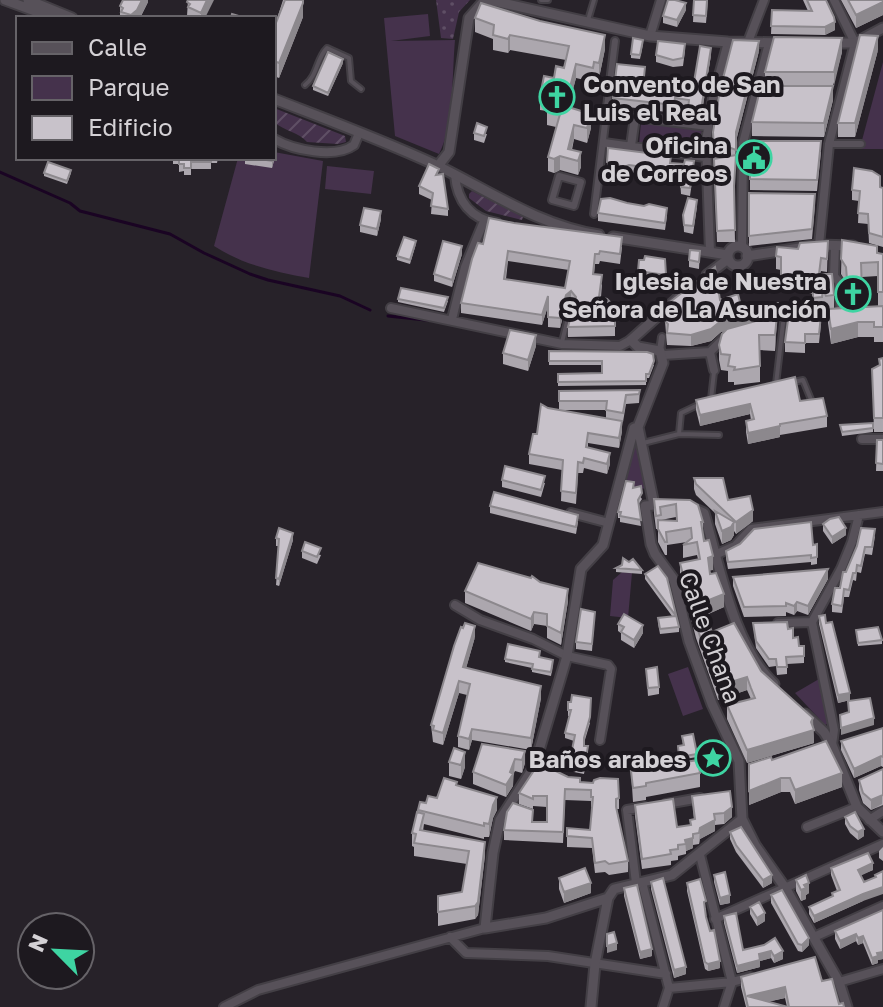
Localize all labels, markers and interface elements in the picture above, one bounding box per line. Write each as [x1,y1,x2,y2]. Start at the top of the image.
legend [16,16,276,160]
text: Calle [88,32,147,61]
place label: Convento de San Luis el Real [583,69,781,126]
text: Parque [88,72,169,101]
church icon: Convento de San Luis el Real [538,78,576,116]
text: Edificio [88,112,173,141]
place label: Oficina de Correos [601,130,728,187]
public building icon: Oficina de Correos [735,139,773,177]
place label: Iglesia de Nuestra Señora de La Asunción [562,266,827,323]
church icon: Iglesia de Nuestra Señora de La Asunción [834,275,872,313]
street label: Calle Chana [674,567,748,707]
place icon: Baños arabes [694,739,732,777]
place label: Baños arabes [529,744,687,773]
north arrow [16,911,96,991]
text: N [22,930,53,956]

